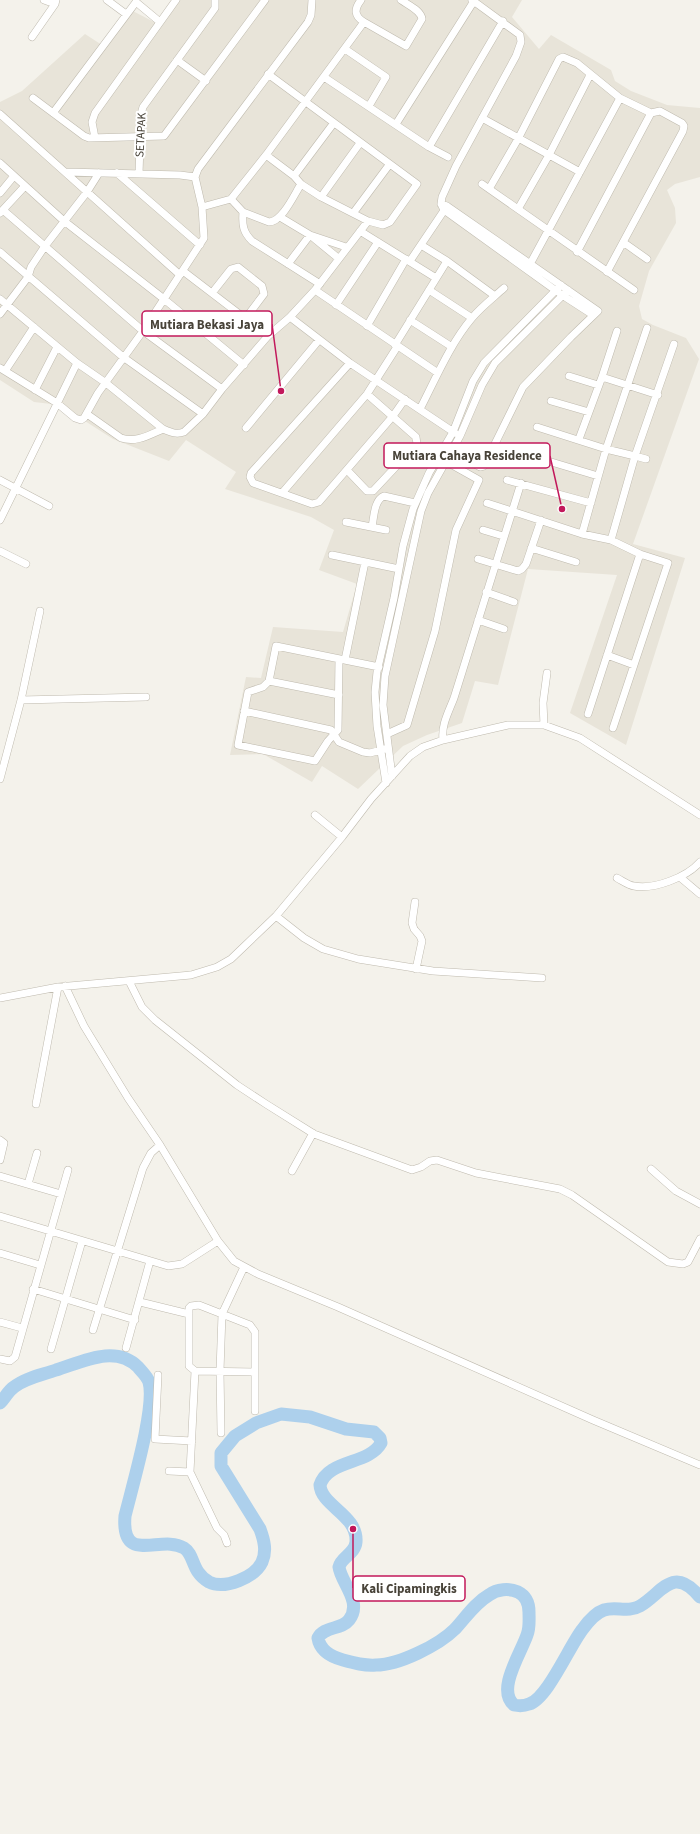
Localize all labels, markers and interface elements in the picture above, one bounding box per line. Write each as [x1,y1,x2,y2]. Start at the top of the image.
street label: SETAPAK [131,112,151,158]
callout: Mutiara Bekasi Jaya [142,311,272,336]
text: Mutiara Bekasi Jaya [150,316,264,334]
callout: Mutiara Cahaya Residence [384,443,550,468]
text: Mutiara Cahaya Residence [392,447,542,465]
callout: Kali Cipamingkis [353,1576,465,1601]
text: Kali Cipamingkis [361,1580,457,1598]

